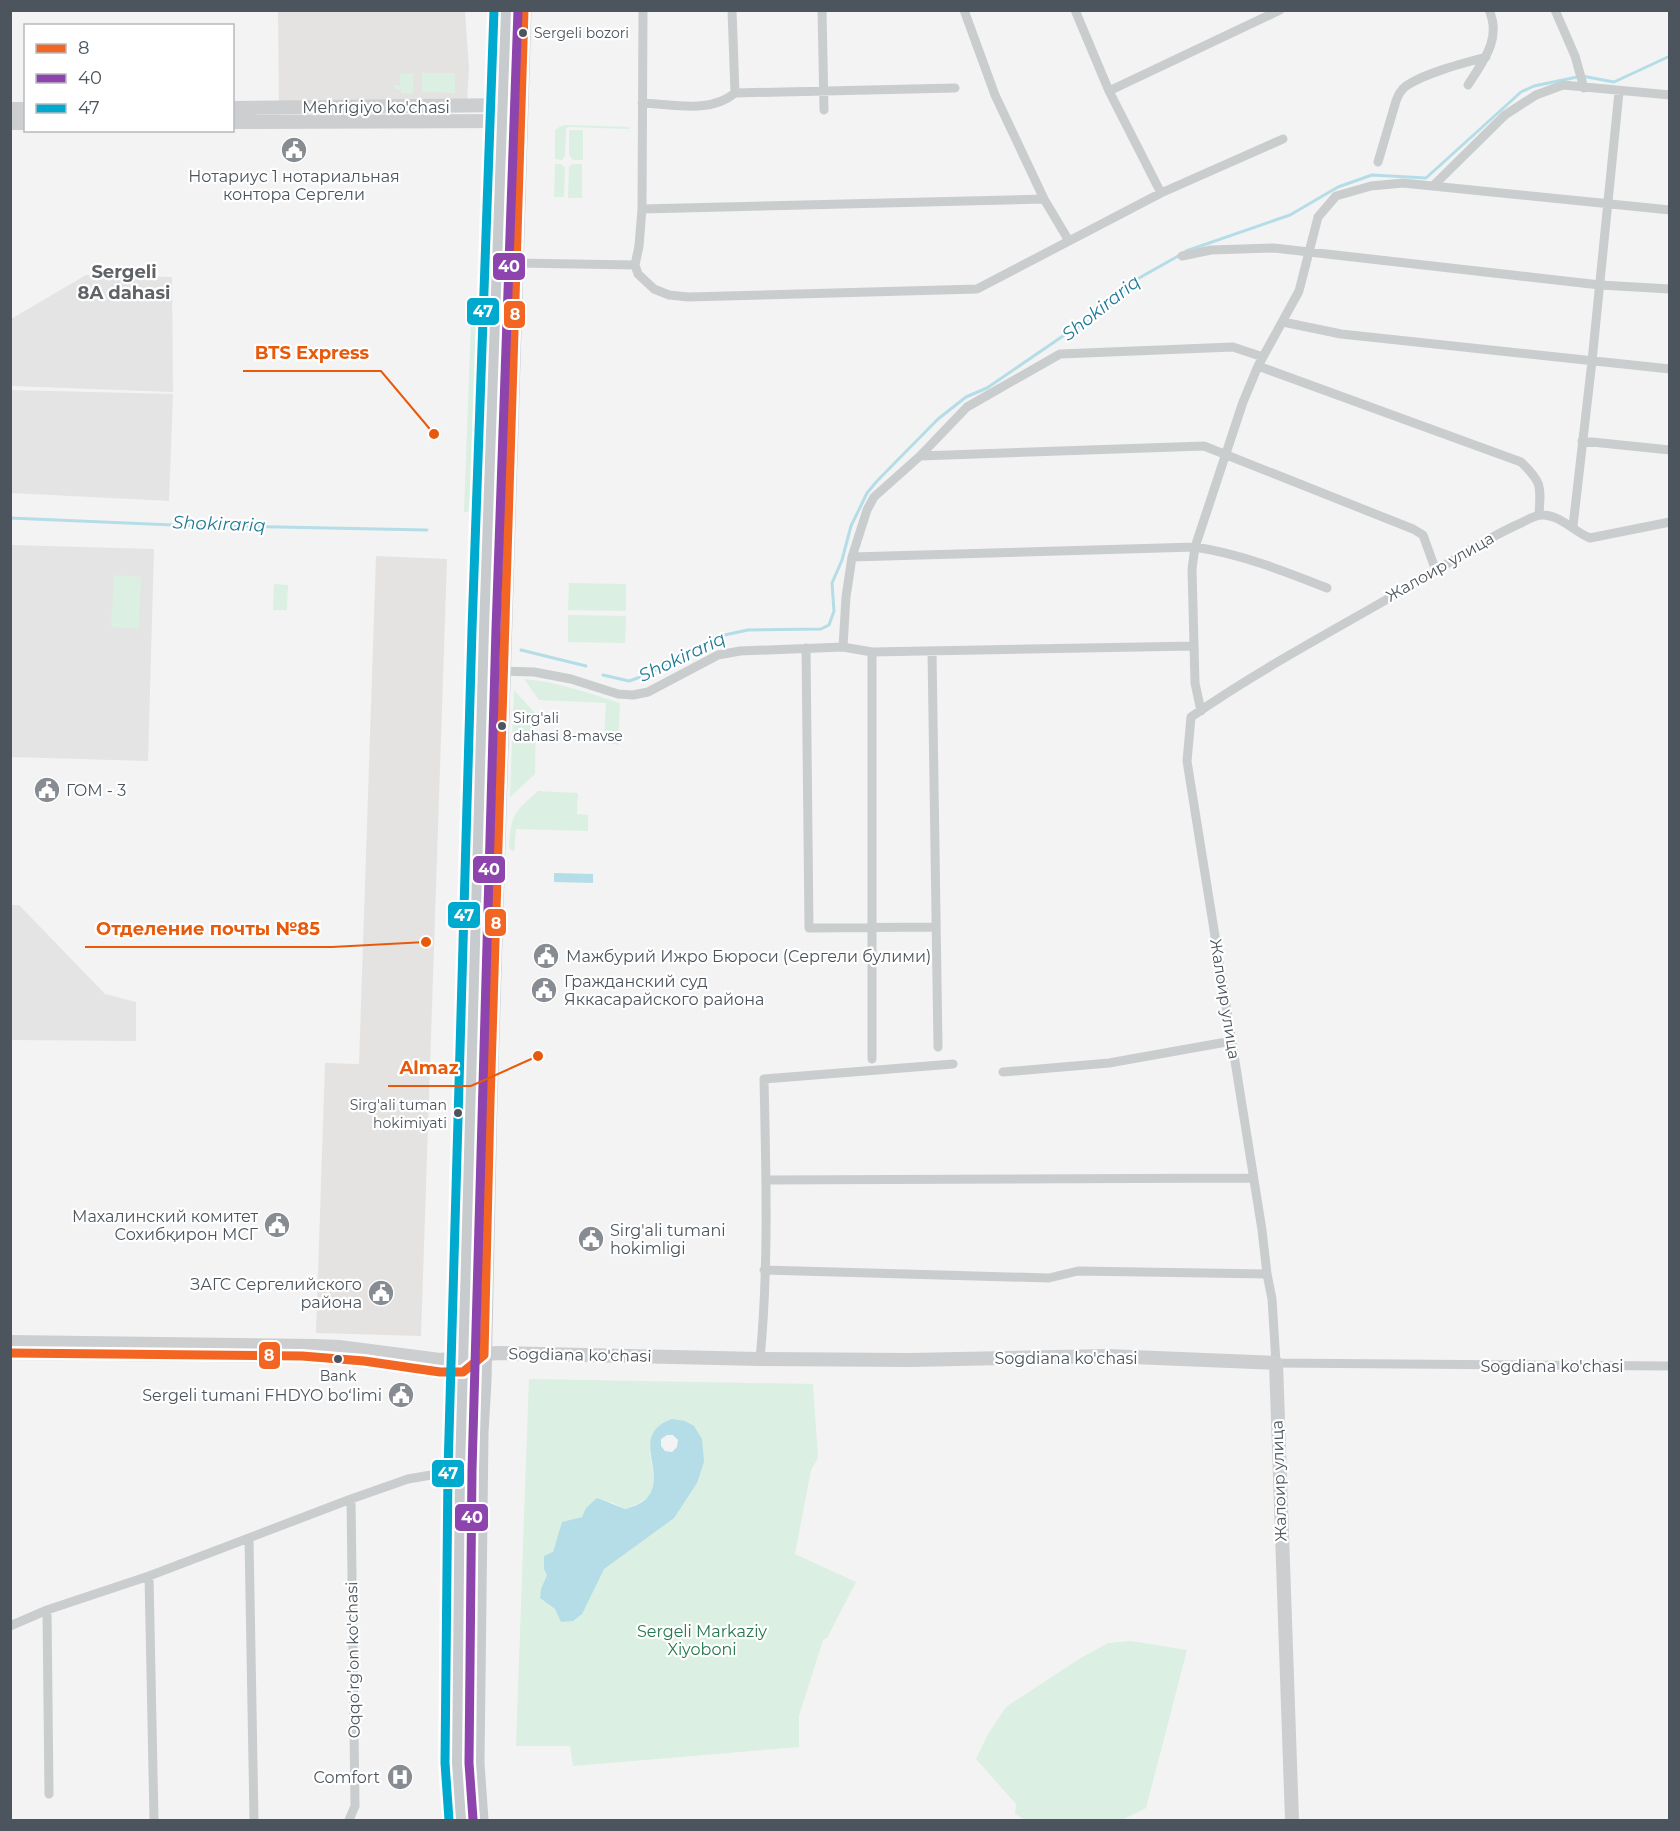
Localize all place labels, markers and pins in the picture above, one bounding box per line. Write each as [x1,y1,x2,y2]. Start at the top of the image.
place label: Sergeli bozori [534,24,629,42]
marker: Sergeli bozori [517,27,529,39]
public building icon: Нотариус 1 нотариальная контора Сергели [279,135,309,165]
place label: Нотариус 1 нотариальная контора Сергели [188,167,400,204]
callout: BTS Express [243,335,381,371]
place label: Sirg'ali dahasi 8-mavse [513,709,623,745]
marker: Sirg'ali dahasi 8-mavse [496,720,508,732]
public building icon: ГОМ - 3 [32,775,62,805]
place label: ГОМ - 3 [66,781,126,800]
callout: Отделение почты №85 [85,911,332,947]
public building icon: Мажбурий Ижро Бюроси (Сергели булими) [531,941,561,971]
place label: Мажбурий Ижро Бюроси (Сергели булими) [566,947,931,966]
place label: Гражданский суд Яккасарайского района [564,972,764,1009]
public building icon: Гражданский суд Яккасарайского района [529,975,559,1005]
callout: Almaz [388,1050,471,1086]
place label: Sirg'ali tuman hokimiyati [350,1096,447,1132]
marker: Sirg'ali tuman hokimiyati [452,1107,464,1119]
place label: Махалинский комитет Сохибқирон МСГ [72,1207,259,1244]
public building icon: Махалинский комитет Сохибқирон МСГ [262,1210,292,1240]
place label: Sirg'ali tumani hokimligi [610,1221,726,1258]
public building icon: Sirg'ali tumani hokimligi [576,1224,606,1254]
place label: ЗАГС Сергелийского района [190,1275,362,1312]
public building icon: ЗАГС Сергелийского района [366,1278,396,1308]
marker: Bank [332,1353,344,1365]
place label: Bank [320,1367,357,1385]
public building icon: Sergeli tumani FHDYO boʻlimi [386,1380,416,1410]
place label: Sergeli tumani FHDYO boʻlimi [142,1386,382,1405]
hospital icon: Comfort [385,1762,415,1792]
place label: Comfort [314,1768,380,1787]

